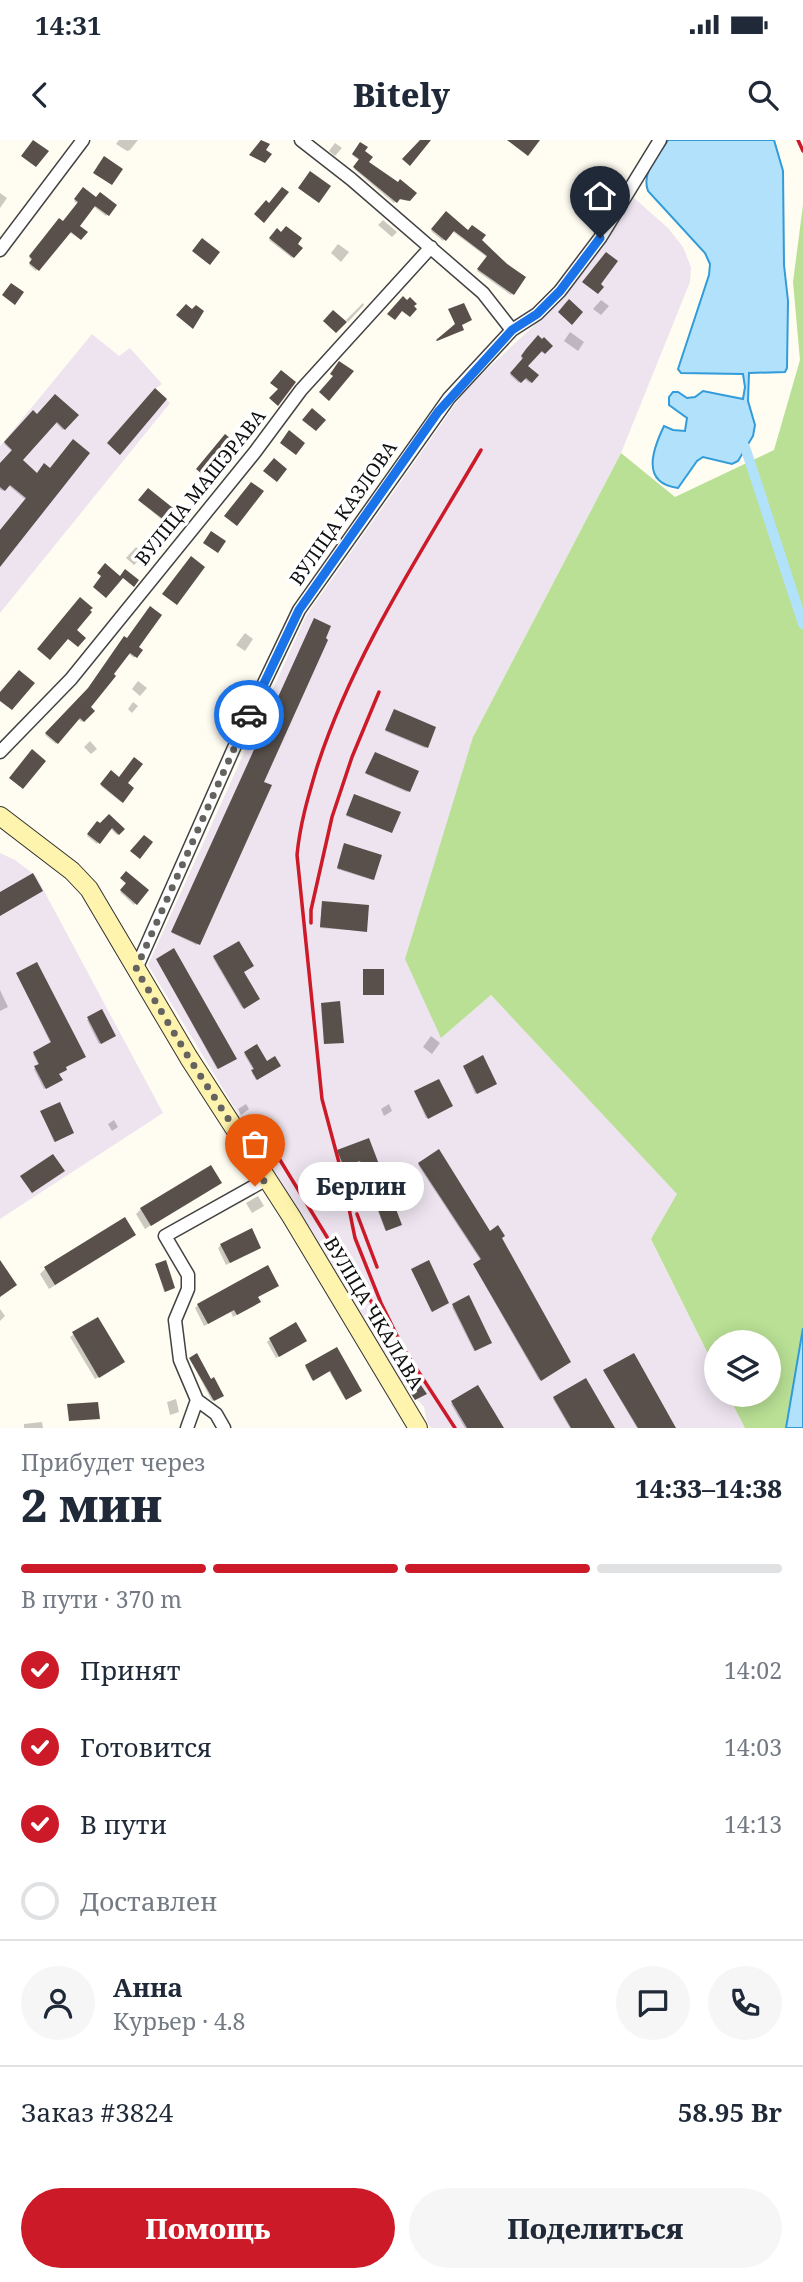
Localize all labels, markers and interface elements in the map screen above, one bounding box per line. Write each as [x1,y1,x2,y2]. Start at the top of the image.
text: 14:31 [35,7,102,43]
text: Bitely [353,73,450,116]
icon: back [21,76,59,114]
icon: search [744,76,782,114]
pin [570,166,630,238]
icon: home [581,177,619,215]
street label: ВУЛІЦА МАШЭРАВА [129,403,271,570]
street label: ВУЛІЦА КАЗЛОВА [283,435,403,590]
courier [214,680,284,750]
icon: car [230,696,268,734]
pin [225,1114,285,1186]
icon: bag [236,1125,274,1163]
callout: Берлин [297,1161,423,1210]
text: Берлин [316,1170,406,1202]
street label: ВУЛІЦА ЧКАЛАВА [318,1232,430,1395]
map controls [704,1330,781,1407]
button: layers [704,1330,781,1407]
text: Прибудет через [21,1446,205,1478]
text: 14:33–14:38 [635,1470,782,1506]
text: 2 мин [21,1473,162,1535]
text: В пути · 370 m [21,1583,182,1615]
icon: check [21,1651,59,1689]
text: Принят [80,1652,181,1688]
text: 14:02 [724,1654,782,1686]
icon: check [21,1728,59,1766]
text: Готовится [80,1729,212,1765]
text: 14:03 [724,1731,782,1763]
icon: check [21,1805,59,1843]
text: В пути [80,1806,167,1842]
text: 14:13 [724,1808,782,1840]
text: Доставлен [80,1883,217,1919]
button: person [21,1966,95,2040]
button: chat [616,1966,690,2040]
button: phone [708,1966,782,2040]
text: Анна [113,1969,183,2005]
text: Курьер · 4.8 [113,2005,245,2037]
text: Заказ #3824 [21,2094,173,2130]
text: 58.95 Br [678,2094,782,2130]
button: Помощь [21,2188,395,2268]
button: Поделиться [409,2188,782,2268]

